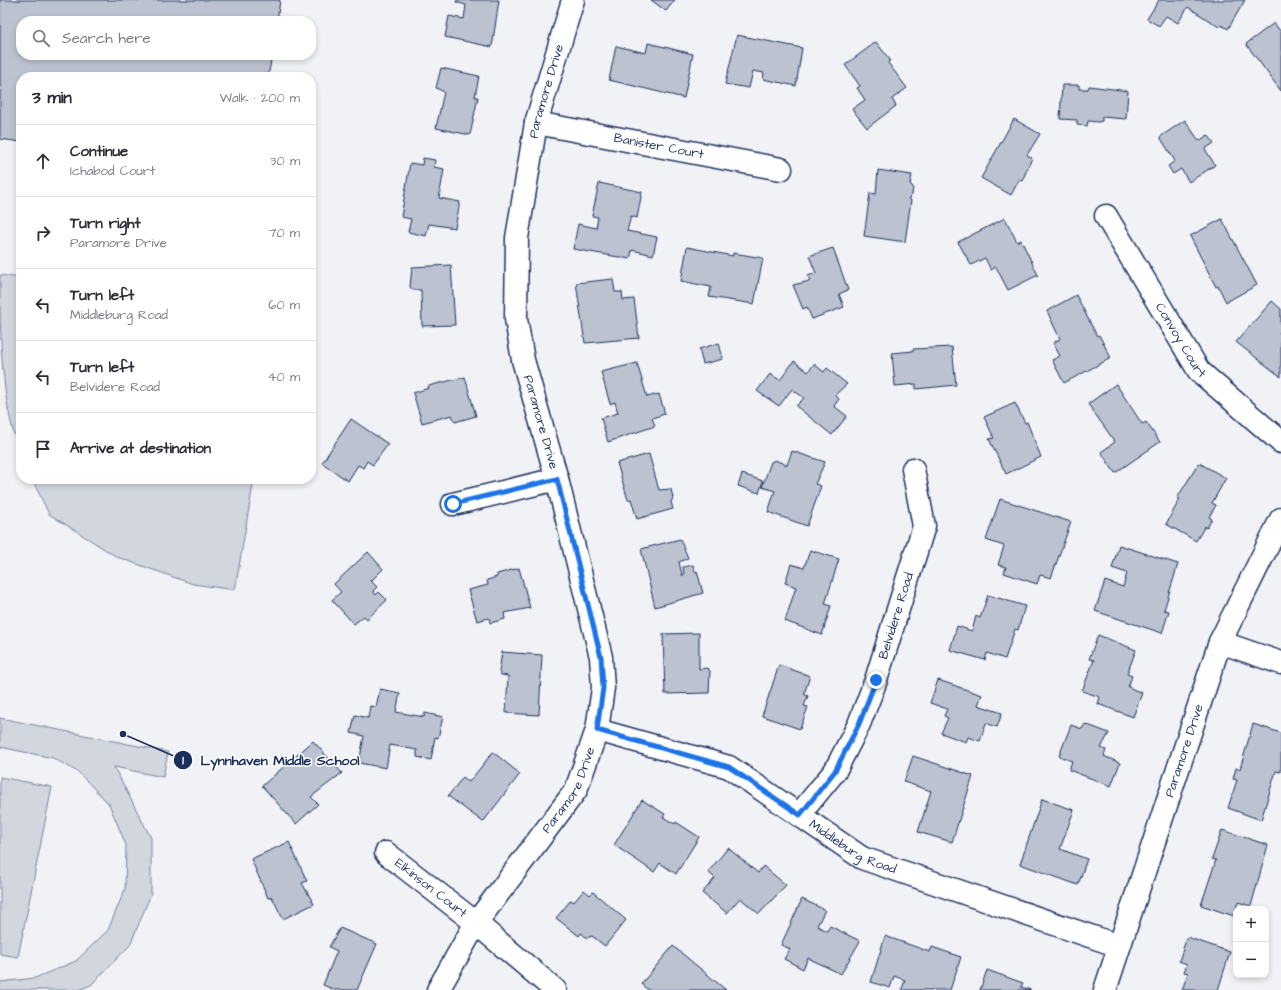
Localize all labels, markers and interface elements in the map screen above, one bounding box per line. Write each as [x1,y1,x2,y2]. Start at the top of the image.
search box [16,16,316,60]
icon: search [30,27,52,49]
text: Search here [62,28,151,49]
street label: Paramore Drive [525,42,568,140]
text: 3 min [32,86,72,110]
text: Walk · 200 m [220,89,300,107]
street label: Banister Court [612,129,706,163]
text: Continue [70,141,128,162]
icon: ahead [32,150,54,172]
text: 30 m [270,152,300,170]
text: Ichabod Court [70,162,155,180]
text: Turn right [70,213,141,234]
icon: right [32,222,54,244]
text: 70 m [268,224,300,242]
text: Paramore Drive [70,234,167,252]
text: Turn left [70,285,134,306]
icon: left [32,294,54,316]
text: 60 m [268,296,300,314]
street label: Convoy Court [1151,299,1211,383]
text: Middleburg Road [70,306,168,324]
text: Turn left [70,357,134,378]
icon: left [32,366,54,388]
text: 40 m [268,368,300,386]
street label: Paramore Drive [519,373,563,471]
text: Belvidere Road [70,378,160,396]
icon: arrive [32,438,54,460]
text: Arrive at destination [70,438,211,459]
route start [444,495,462,513]
street label: Belvidere Road [874,570,918,662]
route end [867,671,885,689]
street label: Paramore Drive [1160,702,1208,800]
street label: Paramore Drive [538,744,599,837]
callout: Lynnhaven Middle School [173,747,368,773]
text: Lynnhaven Middle School [200,751,360,771]
text: 1 [182,752,184,769]
street label: Middleburg Road [806,815,899,878]
street label: Elkinson Court [391,854,472,922]
map controls [1233,906,1269,978]
button: + [1233,906,1269,942]
button: − [1233,942,1269,978]

